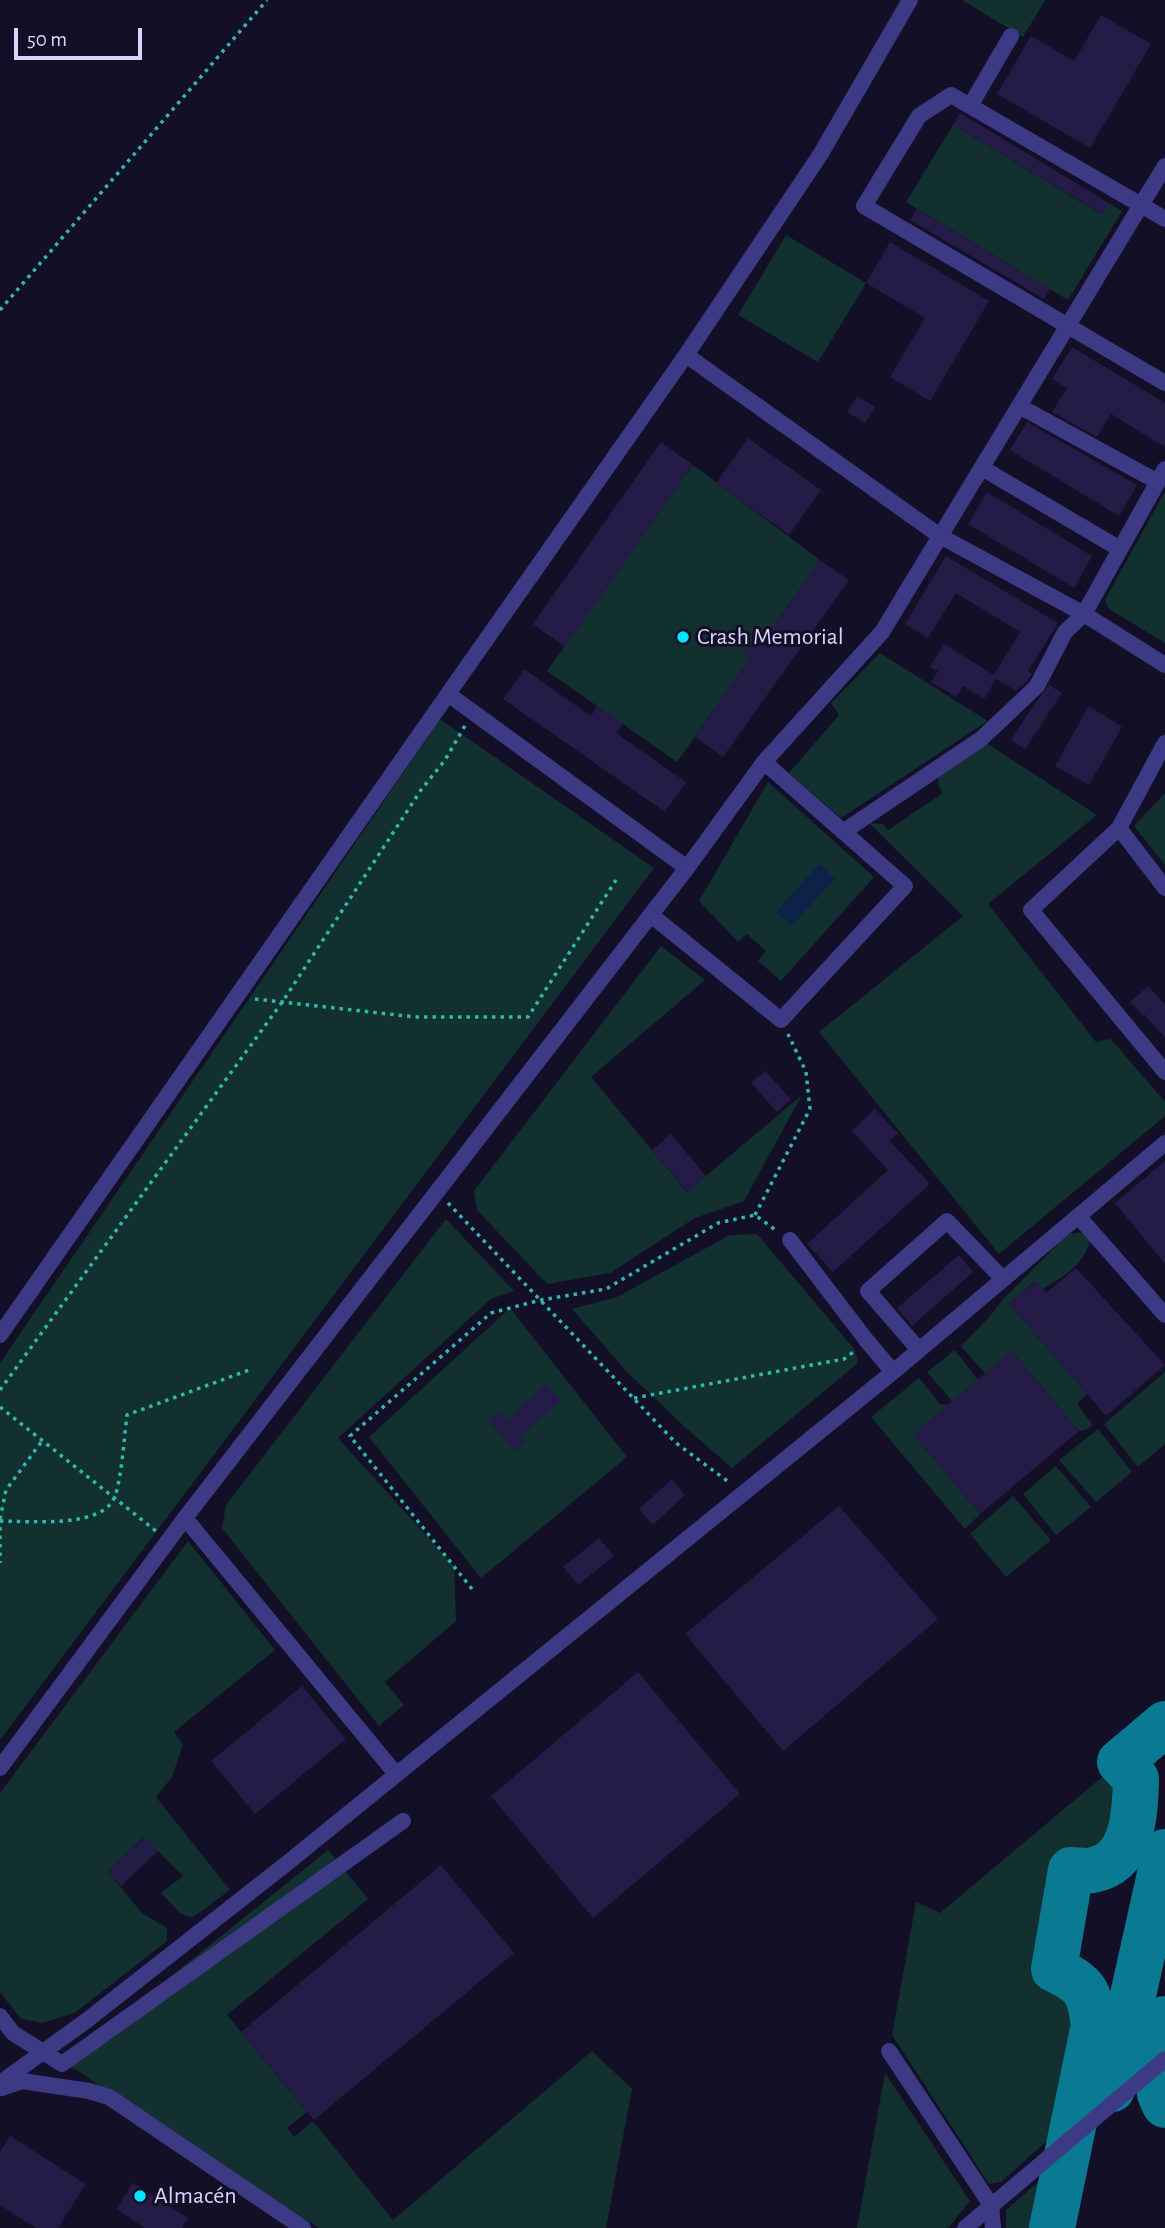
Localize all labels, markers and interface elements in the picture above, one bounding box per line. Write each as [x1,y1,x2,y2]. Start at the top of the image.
scale bar [18,14,145,58]
text: 50 m [27,29,67,50]
place label: Crash Memorial [697,623,844,651]
marker: Crash Memorial [675,629,691,645]
place label: Almacén [154,2182,237,2210]
marker: Almacén [132,2188,148,2204]

